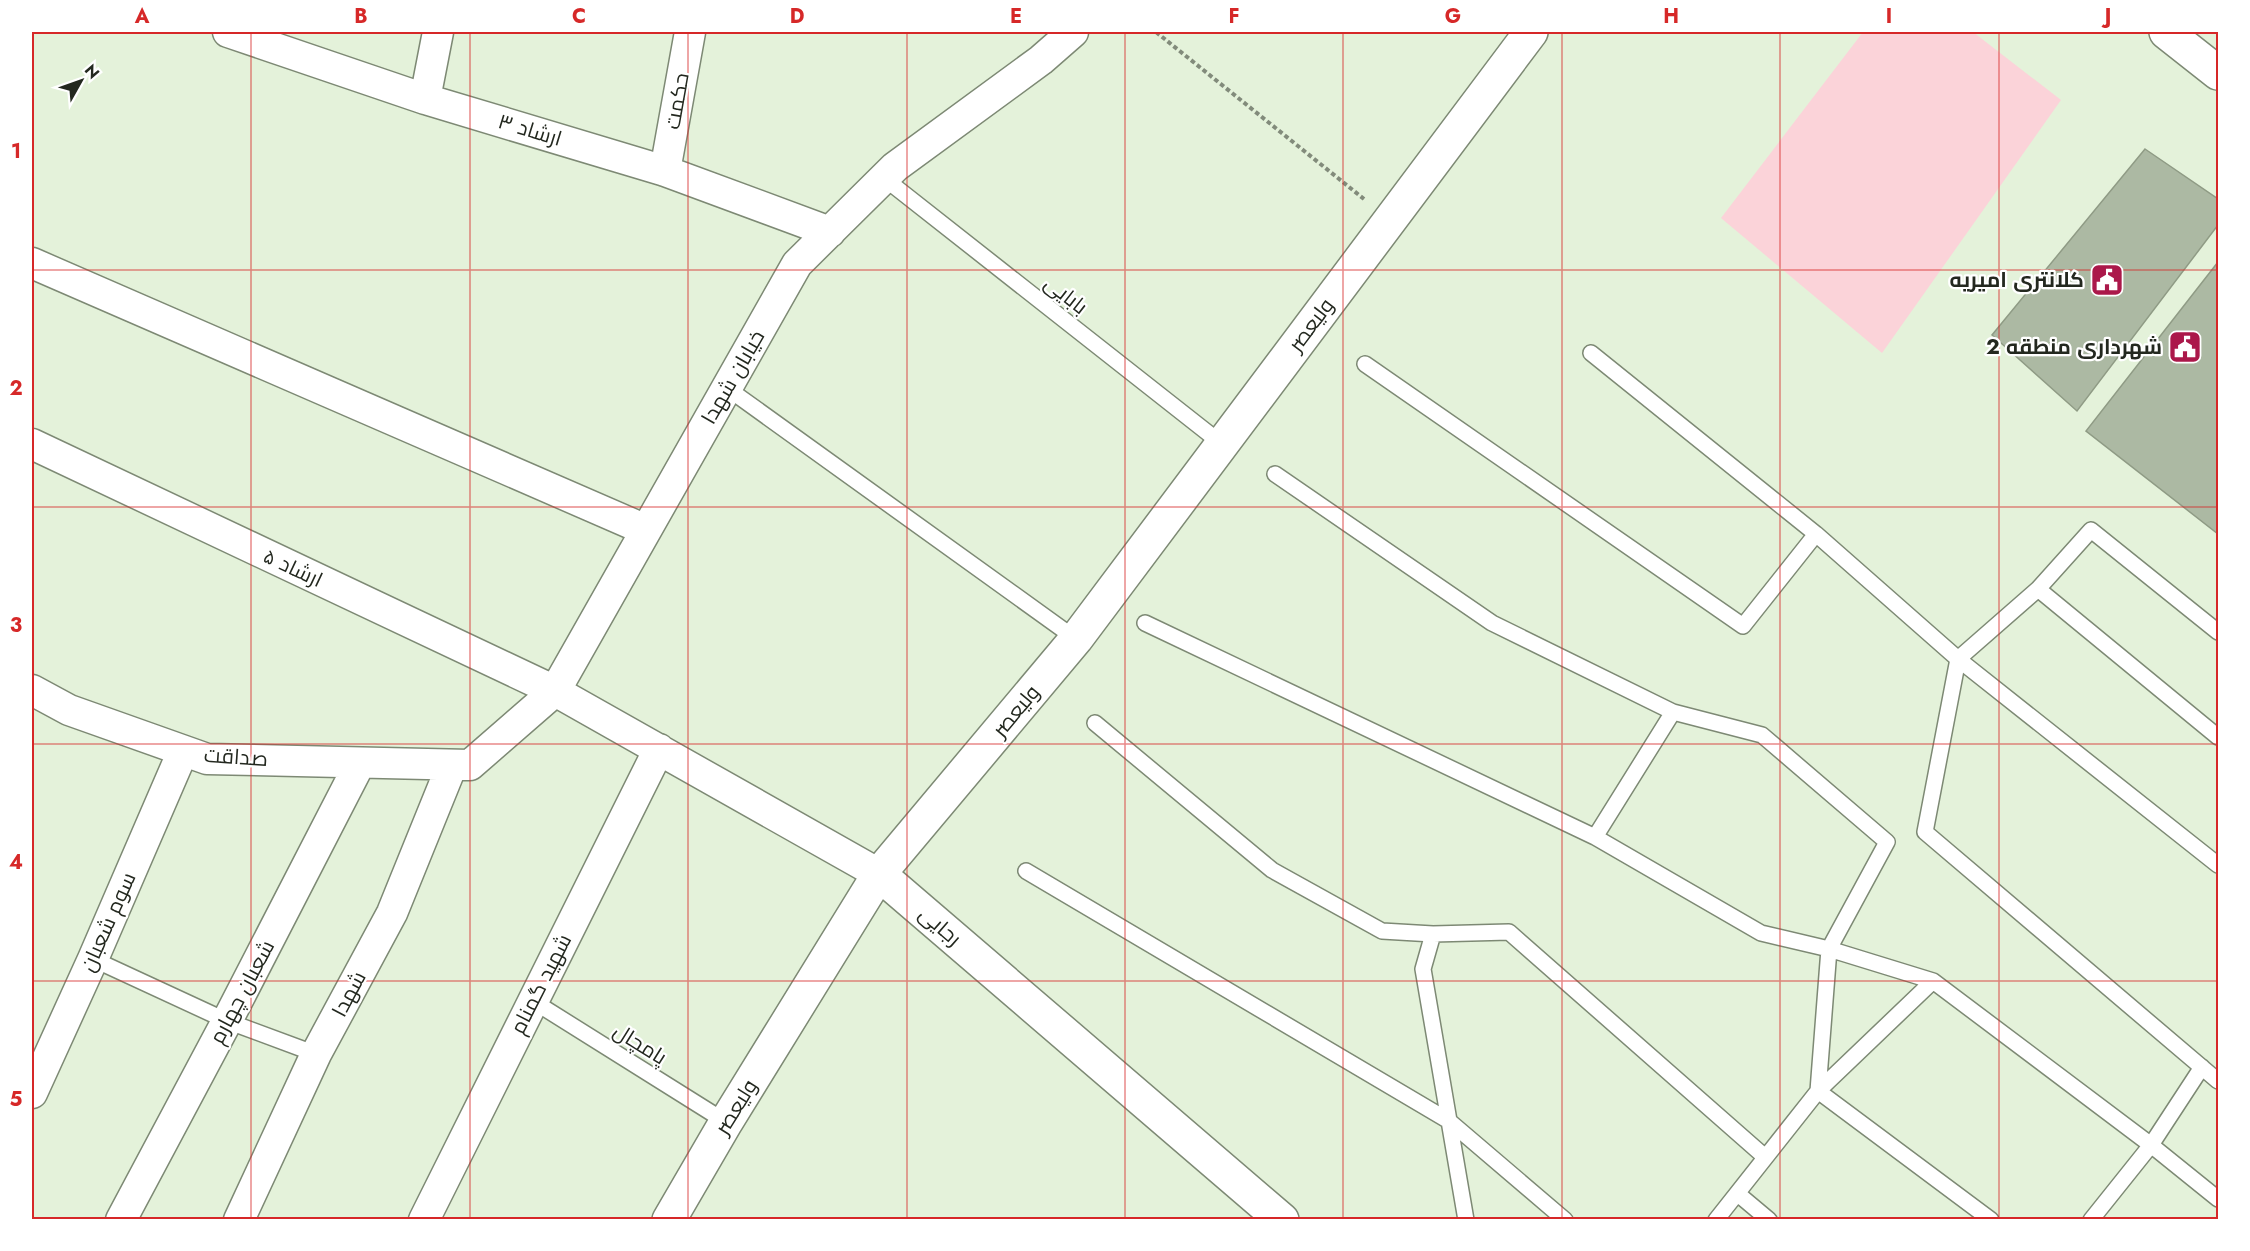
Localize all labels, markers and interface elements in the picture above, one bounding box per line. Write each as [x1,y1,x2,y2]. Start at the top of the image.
text: A [134,2,150,31]
text: B [354,2,368,31]
text: C [572,2,586,31]
text: D [790,2,804,31]
text: E [1010,2,1022,31]
text: F [1228,2,1240,31]
text: G [1445,2,1461,31]
text: H [1663,2,1679,31]
text: I [1886,2,1892,31]
text: J [2101,2,2111,31]
north arrow [51,51,111,111]
text: N [79,59,105,84]
street label: حکمت [657,70,697,132]
street label: ارشاد ۳ [494,106,566,154]
text: 1 [11,137,21,166]
public building icon: کلانتری امیریه [2089,262,2125,298]
place label: کلانتری امیریه [1949,265,2084,295]
street label: بابایی [1038,268,1094,322]
street label: ولیعصر [1280,292,1341,359]
street label: خیابان شهدا [694,324,772,430]
public building icon: شهرداری منطقه 2 [2167,329,2203,365]
place label: شهرداری منطقه 2 [1986,332,2162,362]
text: 2 [9,374,23,403]
street label: ارشاد ۵ [258,541,328,595]
text: 3 [10,611,22,640]
street label: ولیعصر [985,678,1047,744]
street label: صداقت [203,740,269,774]
text: 4 [9,848,23,877]
street label: سوم شعبان [73,867,143,977]
street label: رجایی [912,899,968,953]
street label: شهید گمنام [503,929,579,1039]
street label: شعبان چهارم [202,935,282,1049]
street label: شهدا [324,966,374,1022]
street label: پامچال [607,1016,673,1072]
street label: ولیعصر [707,1074,765,1141]
text: 5 [10,1085,23,1114]

